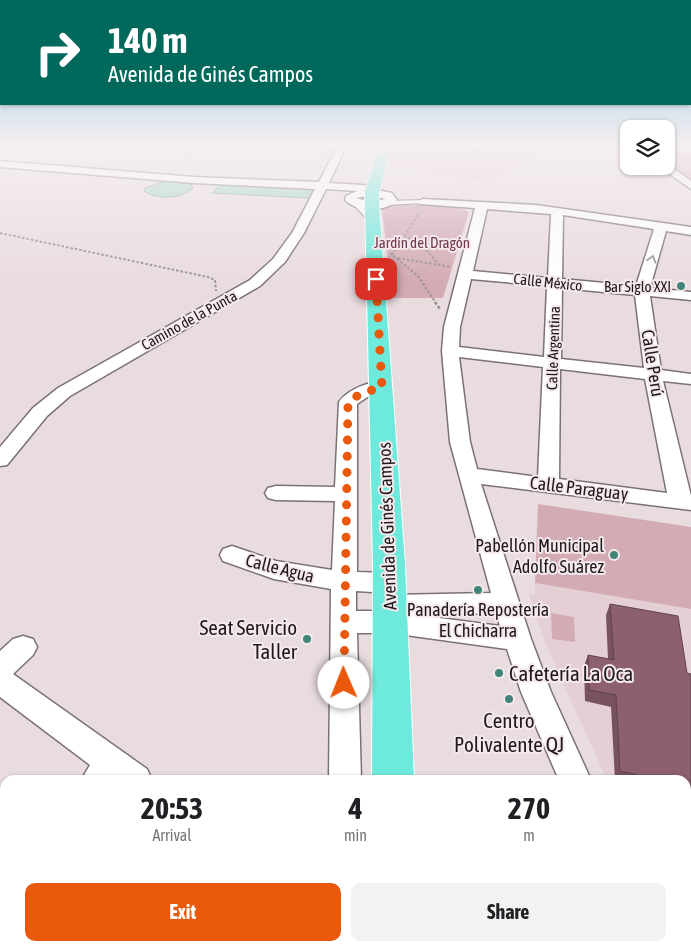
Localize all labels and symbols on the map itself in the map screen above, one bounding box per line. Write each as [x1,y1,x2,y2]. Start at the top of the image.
park label: Jardín del Dragón [374,234,470,251]
one-way arrow [646,255,656,263]
pin [355,258,397,300]
street label: Calle México [513,270,583,294]
place label: Bar Siglo XXI [604,278,671,295]
marker: Bar Siglo XXI [675,280,687,292]
street label: Camino de la Punta [138,287,240,353]
street label: Calle Argentina [543,306,563,390]
street label: Calle Perú [637,328,669,398]
street label: Avenida de Ginés Campos [374,442,400,610]
street label: Calle Paraguay [529,472,629,504]
place label: Pabellón Municipal Adolfo Suárez [475,535,605,577]
street label: Calle Agua [243,549,317,587]
marker: Pabellón Municipal Adolfo Suárez [608,549,620,561]
marker: Panadería Repostería El Chicharra [472,584,484,596]
place label: Panadería Repostería El Chicharra [407,599,549,641]
place label: Seat Servicio Taller [199,615,298,663]
marker: Seat Servicio Taller [301,633,313,645]
position arrow [317,656,369,708]
place label: Cafetería La Oca [509,661,633,685]
marker: Cafetería La Oca [493,667,505,679]
marker: Centro Polivalente QJ [503,693,515,705]
place label: Centro Polivalente QJ [454,708,564,756]

